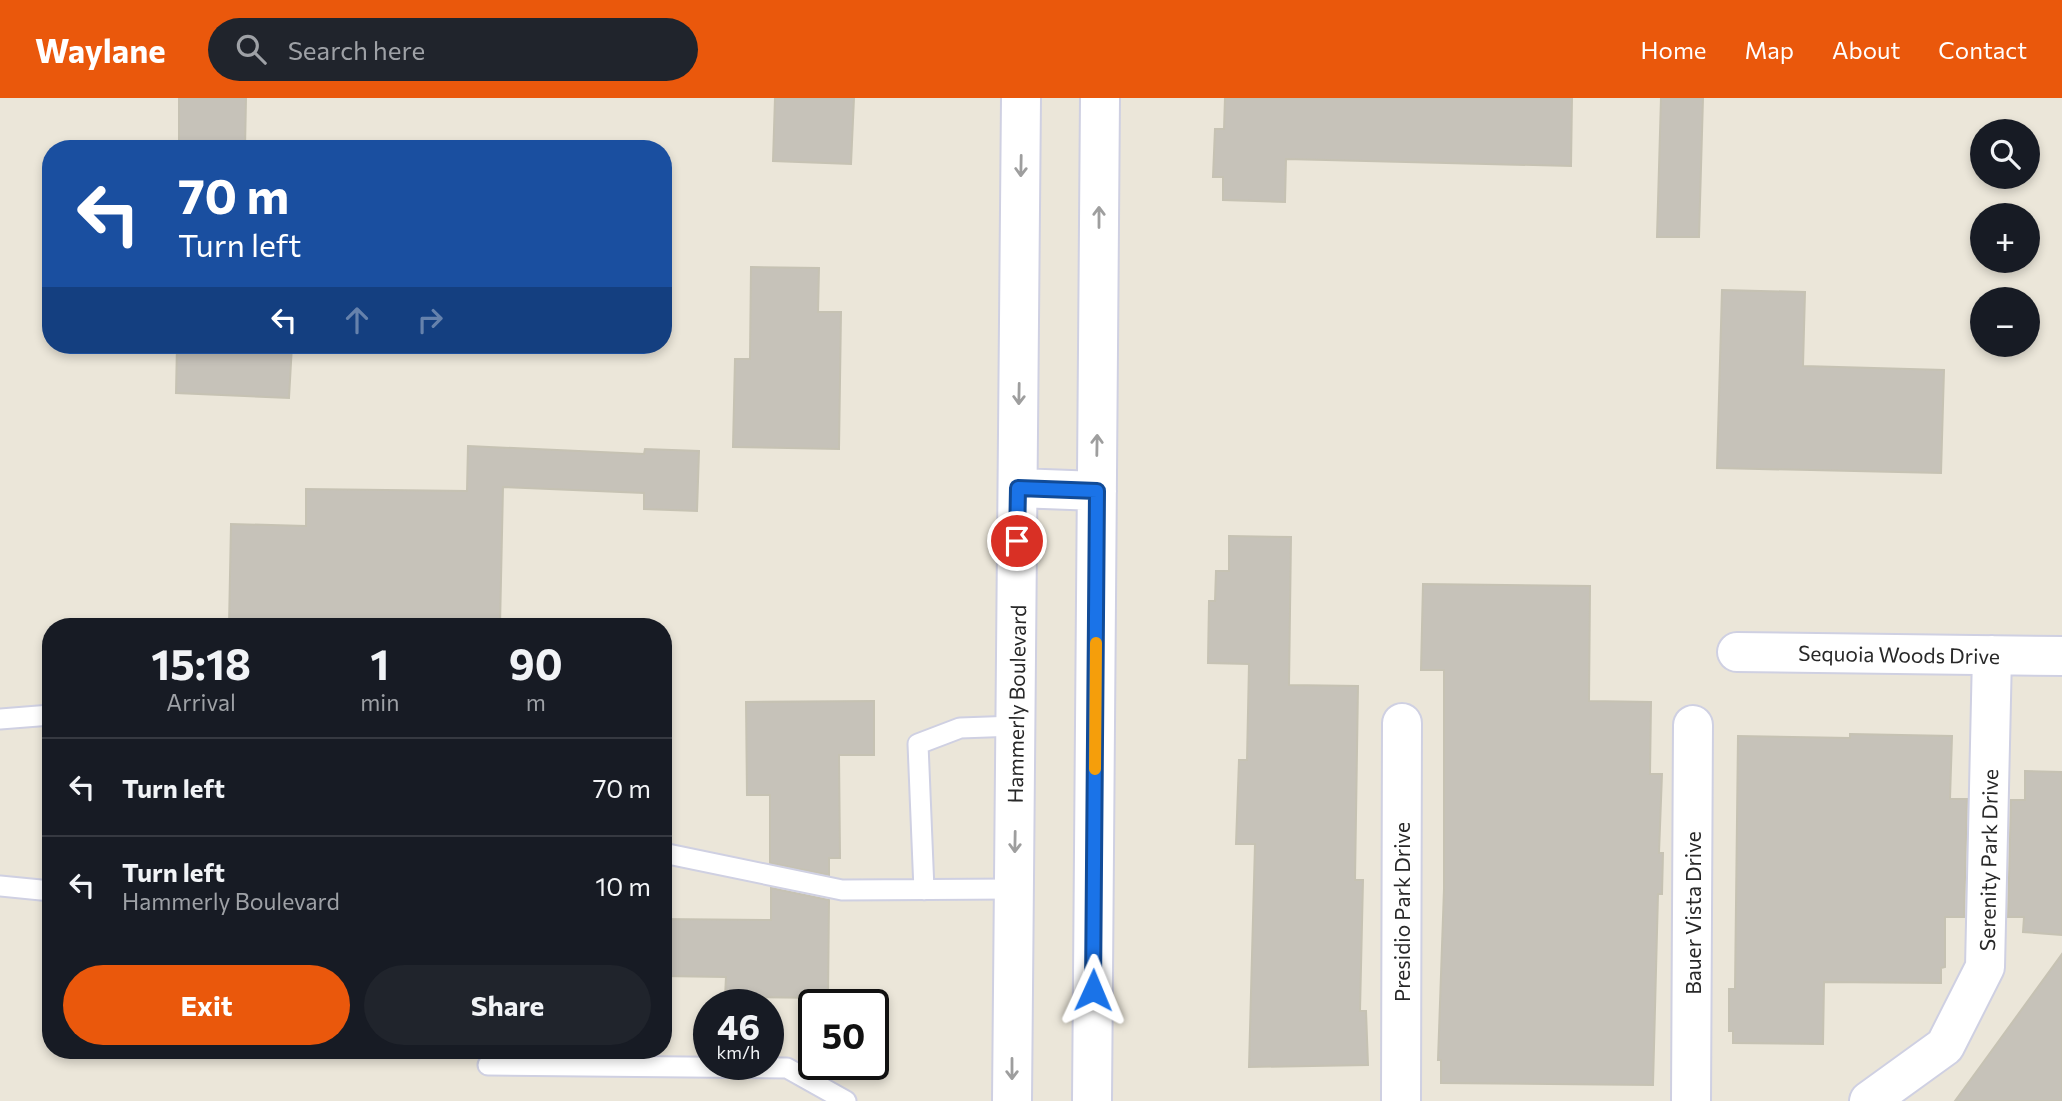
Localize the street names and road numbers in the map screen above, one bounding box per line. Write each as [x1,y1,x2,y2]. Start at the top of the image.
street label: Hammerly Boulevard [1002,604,1030,804]
street label: Sequoia Woods Drive [1798,640,2000,668]
street label: Serenity Park Drive [1974,769,2002,951]
street label: Presidio Park Drive [1389,822,1414,1002]
street label: Bauer Vista Drive [1680,831,1705,995]

